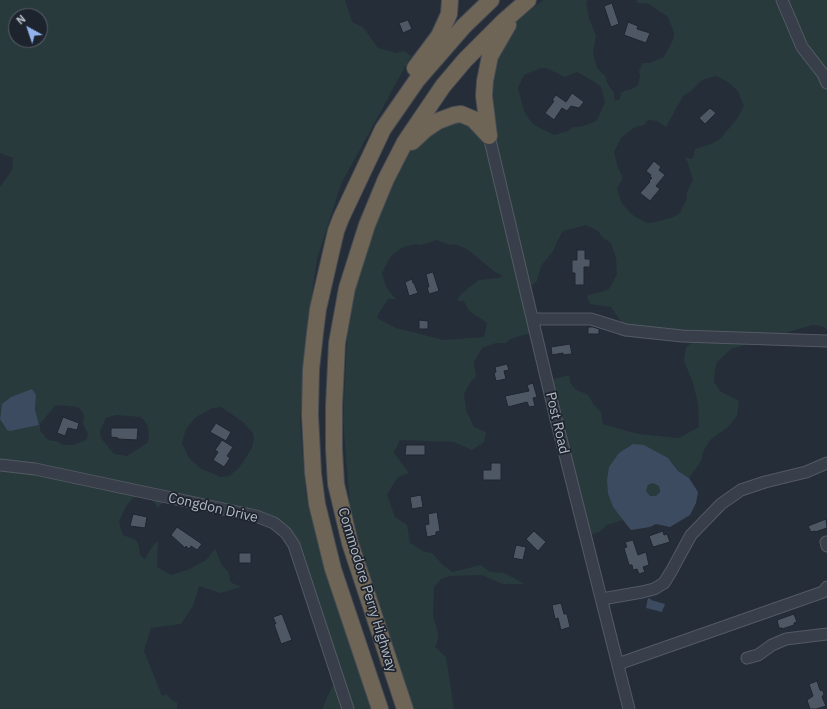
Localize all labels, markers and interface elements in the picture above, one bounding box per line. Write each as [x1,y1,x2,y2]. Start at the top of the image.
north arrow [8,8,48,48]
text: N [13,12,28,27]
street label: Post Road [542,390,572,456]
street label: Congdon Drive [167,490,259,526]
street label: Commodore Perry Highway [334,506,400,674]

